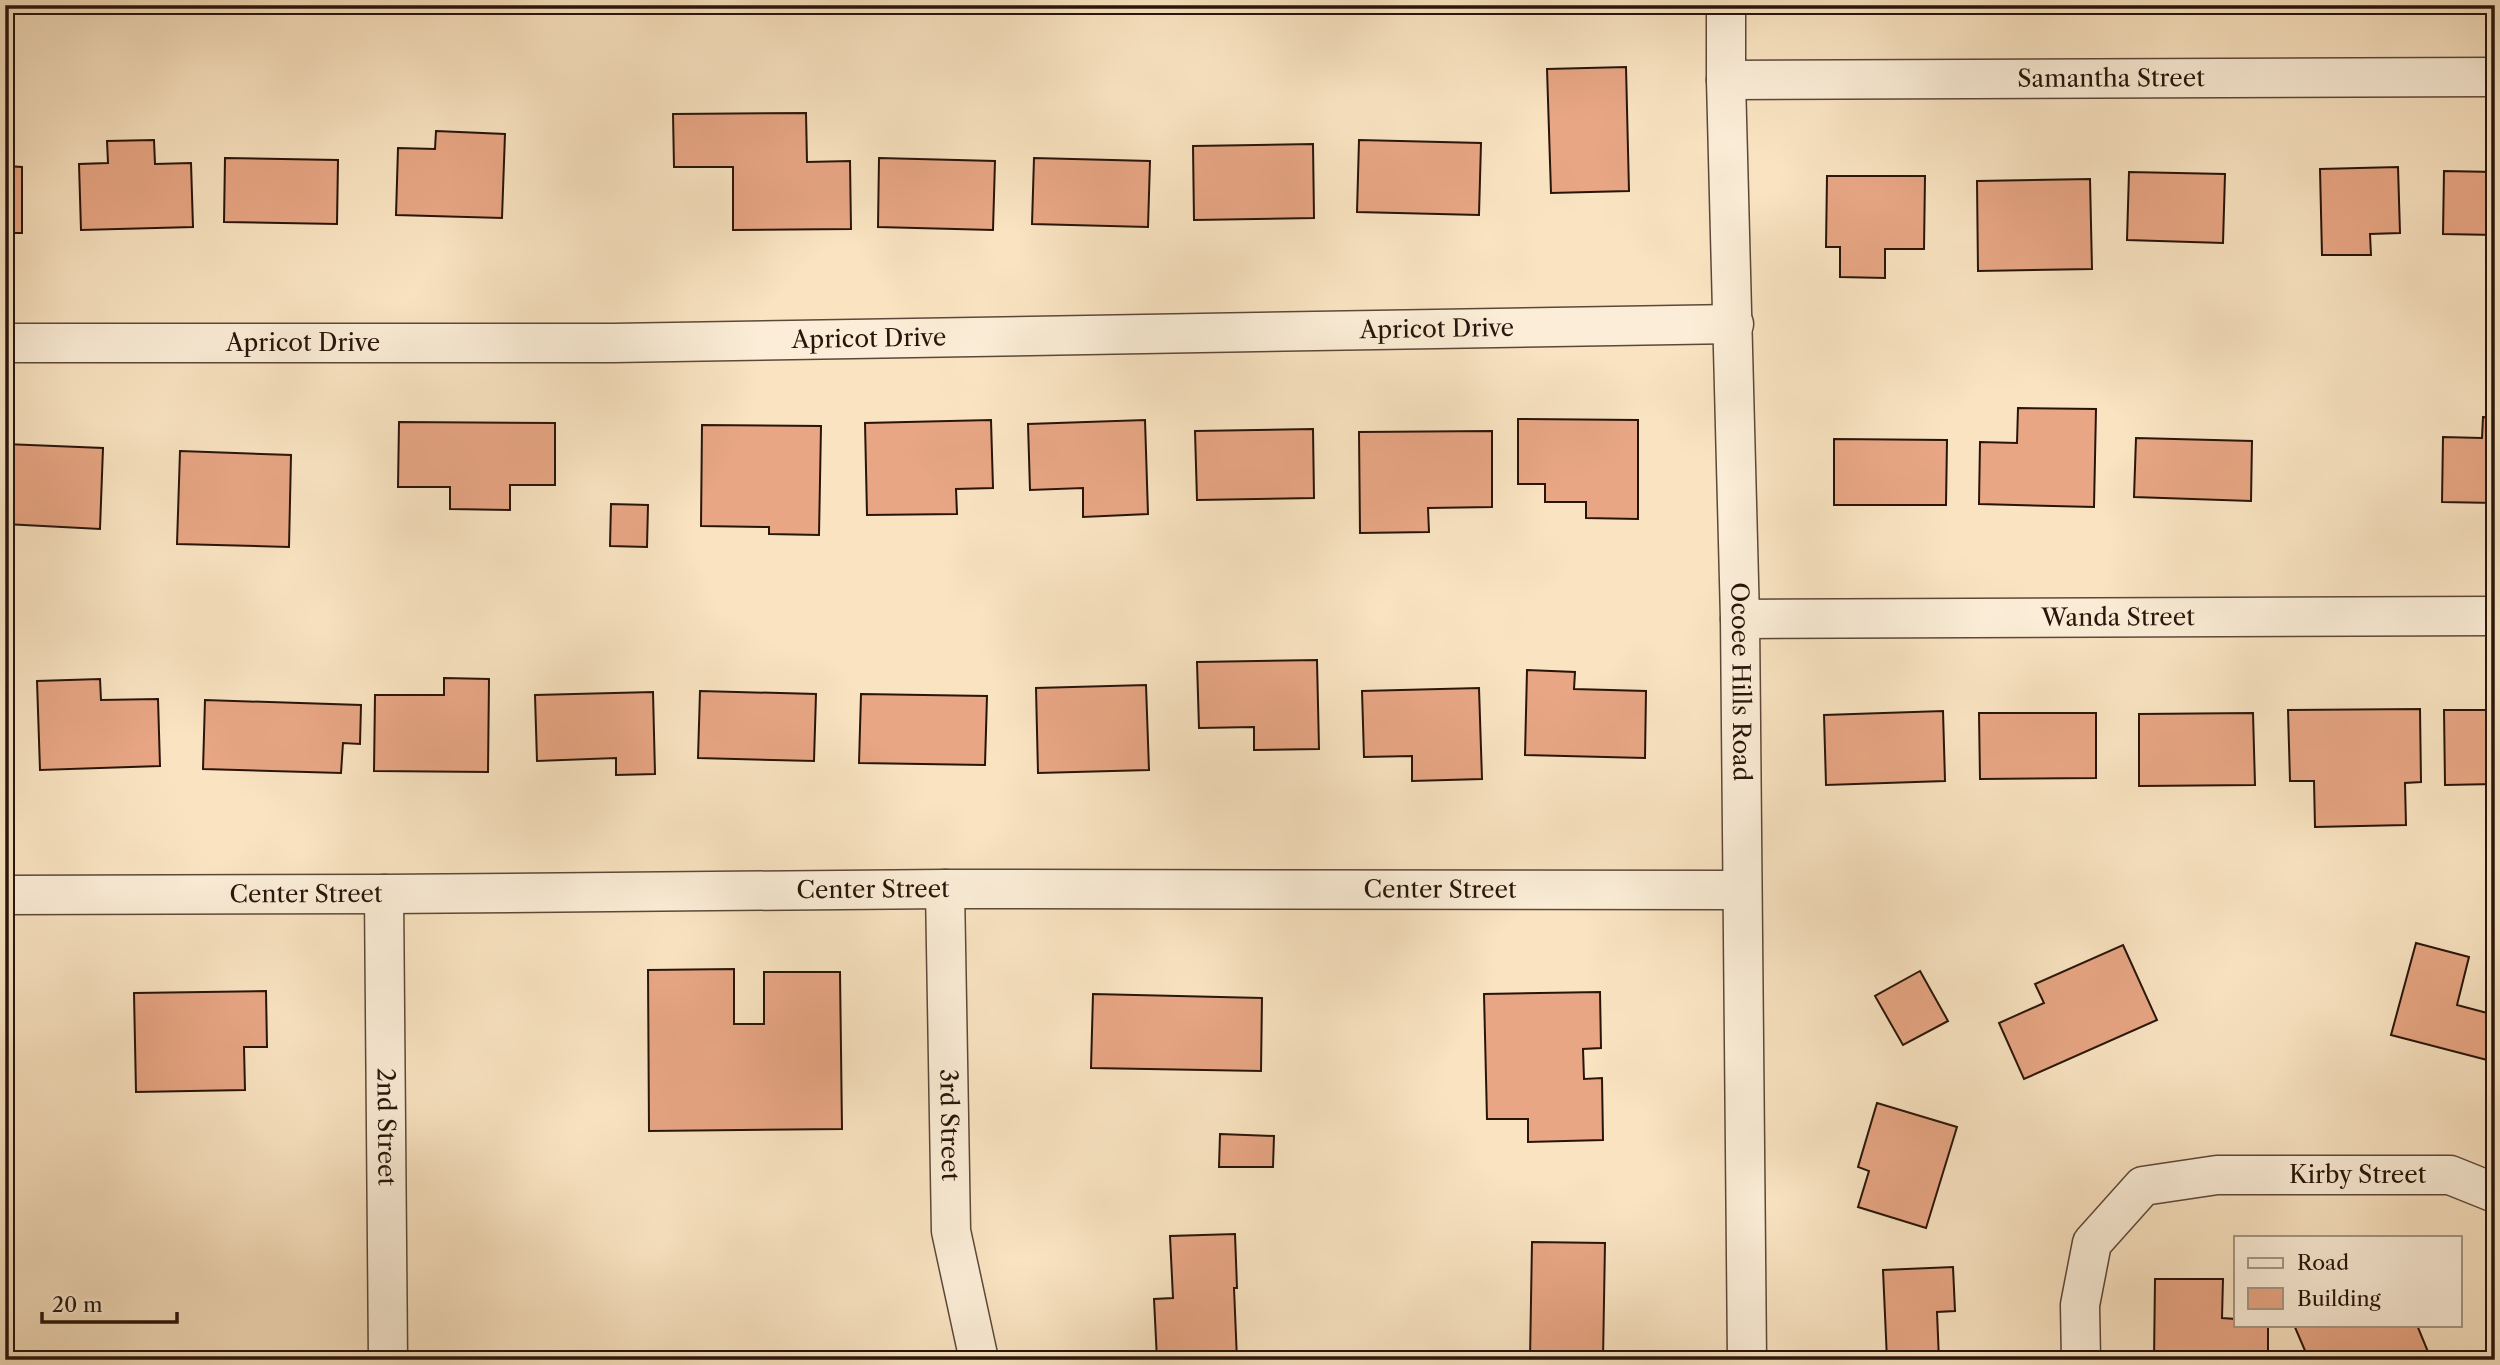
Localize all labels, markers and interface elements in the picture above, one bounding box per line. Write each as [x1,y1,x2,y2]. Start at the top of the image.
street label: Samantha Street [2017,63,2205,93]
street label: Apricot Drive [1358,313,1514,344]
street label: Apricot Drive [790,322,947,354]
street label: Apricot Drive [225,328,380,357]
street label: Ocoee Hills Road [1725,582,1757,782]
street label: Wanda Street [2040,602,2195,632]
street label: Center Street [796,874,950,904]
street label: Center Street [1363,875,1517,904]
street label: Center Street [229,879,383,908]
street label: 2nd Street [371,1068,402,1187]
street label: 3rd Street [934,1069,965,1182]
street label: Kirby Street [2289,1160,2427,1189]
legend [2234,1236,2462,1326]
text: Road [2297,1250,2349,1275]
scale bar [42,1281,177,1325]
text: Building [2297,1286,2382,1311]
text: 20 m [52,1292,103,1317]

